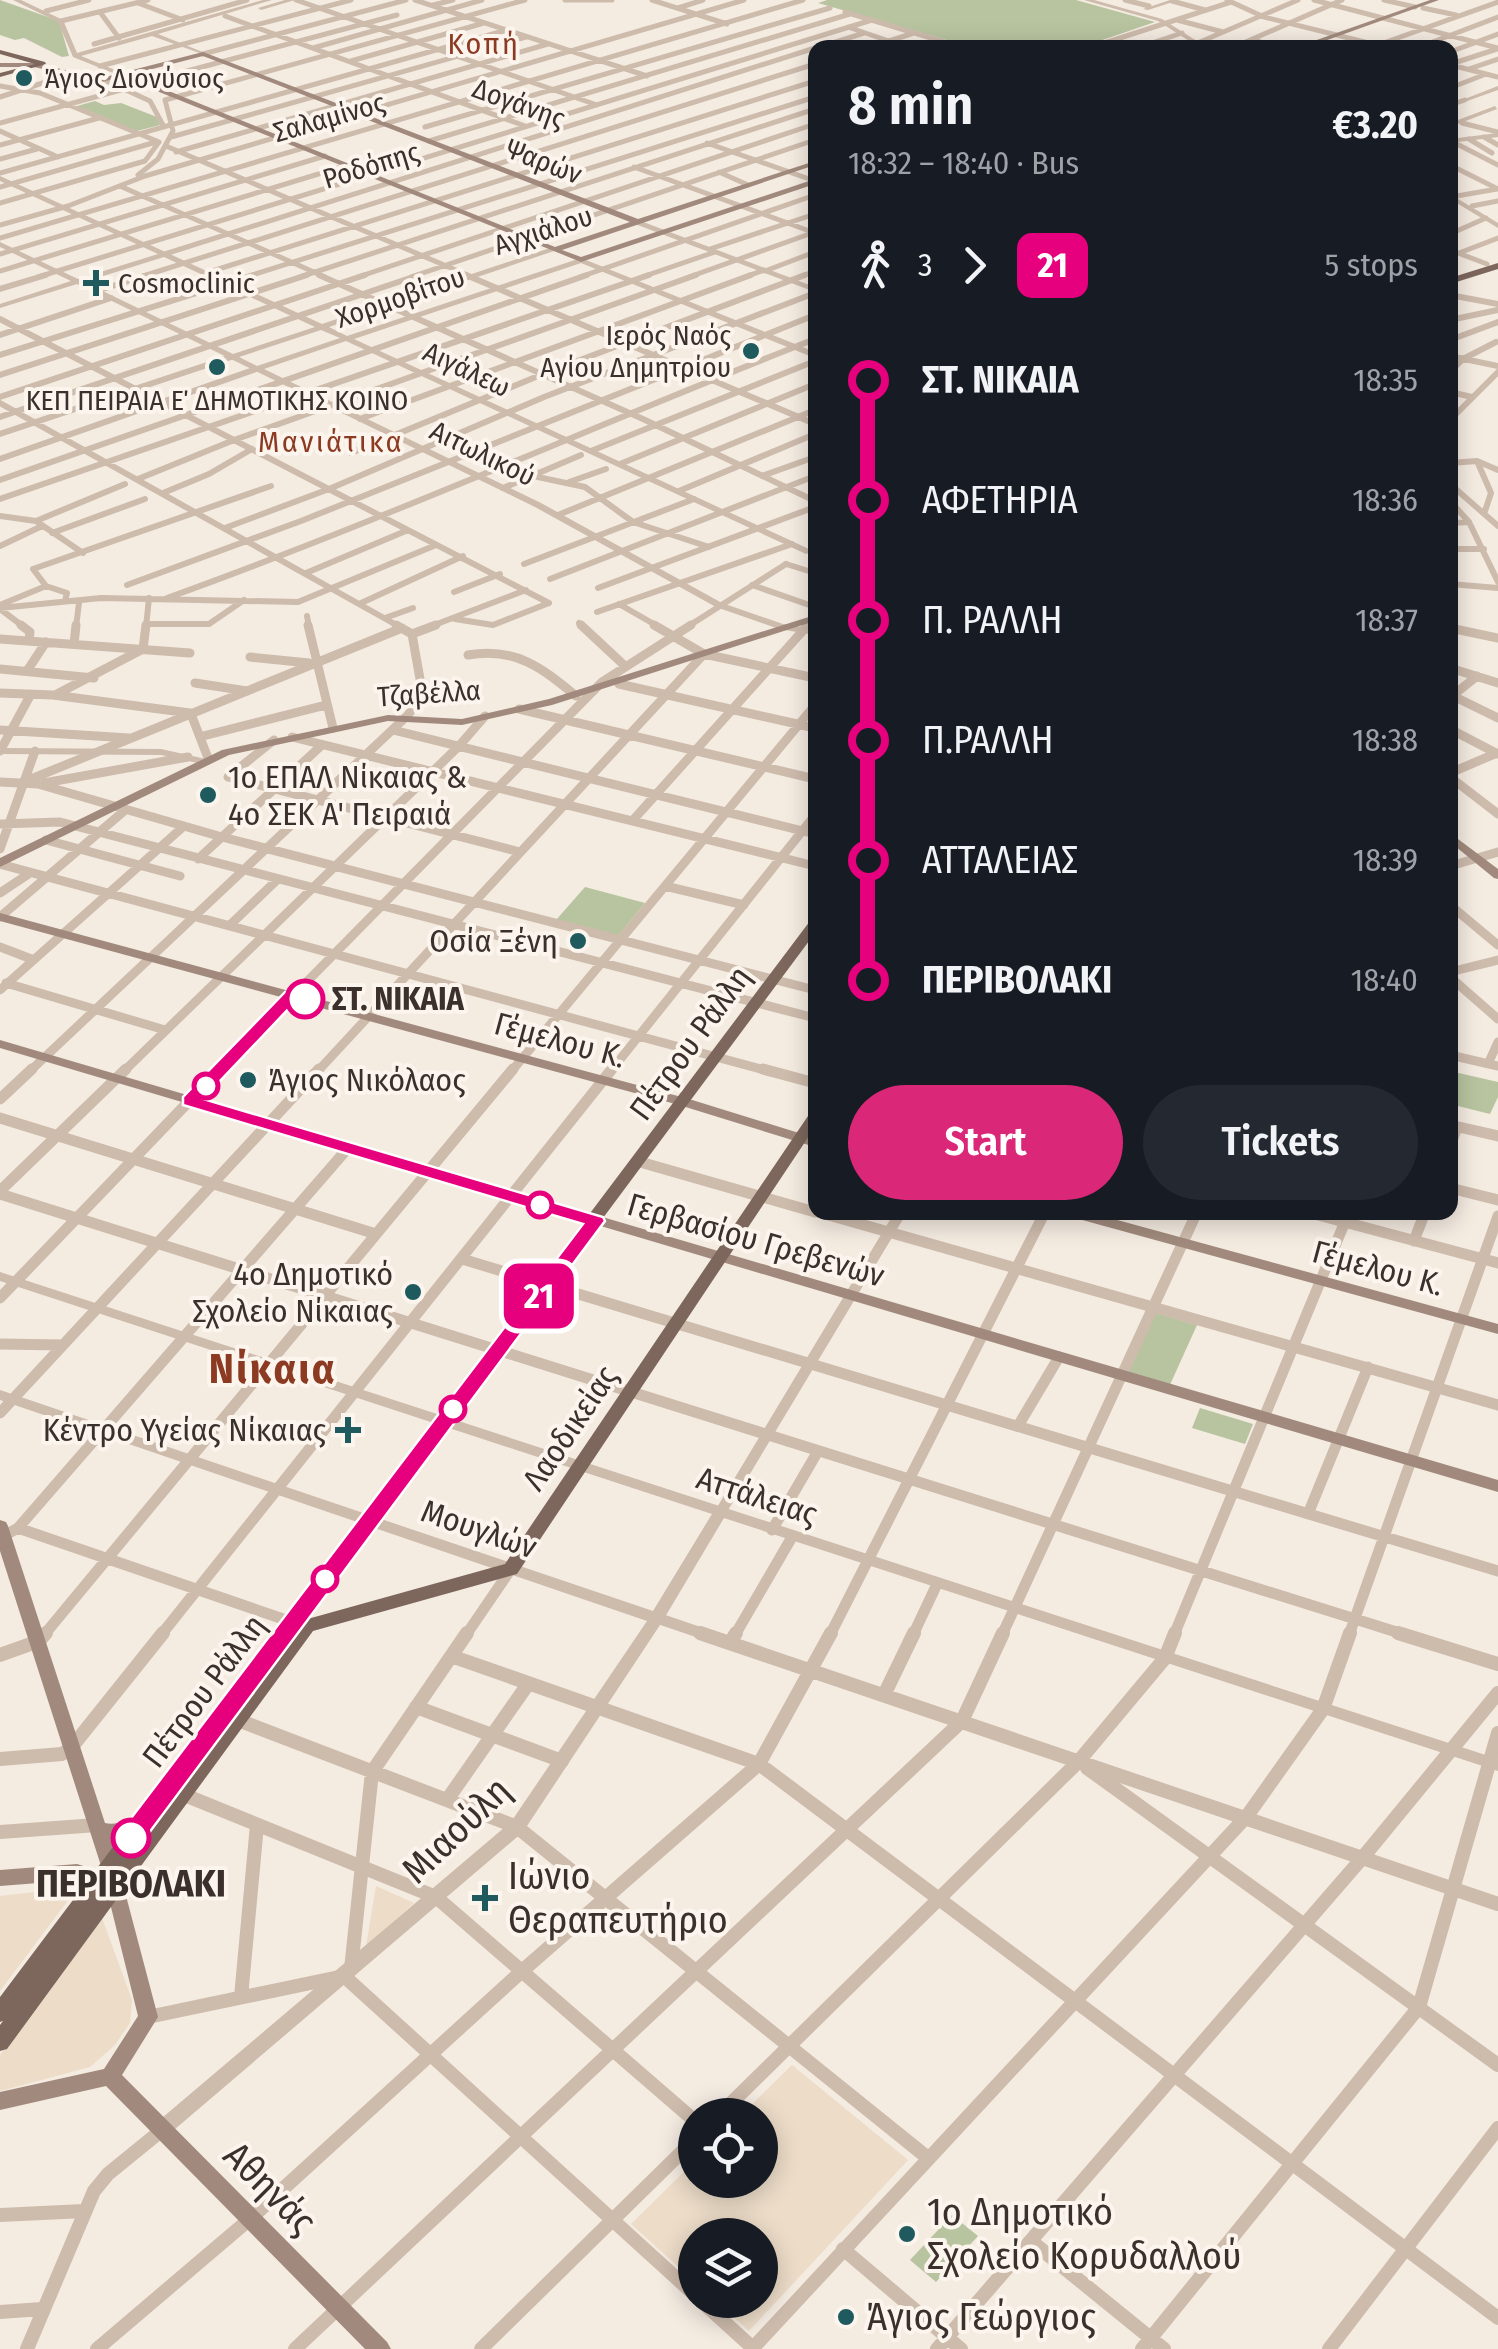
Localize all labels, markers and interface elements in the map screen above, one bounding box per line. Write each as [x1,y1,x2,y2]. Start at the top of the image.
district label: Κοπή [448,26,520,62]
place label: Άγιος Διονύσιος [44,62,224,95]
marker: Άγιος Διονύσιος [13,67,35,89]
street label: Δογάνης [468,72,570,135]
text: 8 min [848,73,974,139]
street label: Σαλαμίνος [270,86,389,149]
text: €3.20 [1333,102,1418,148]
street label: Ψαρών [501,132,586,191]
street label: Ροδόπης [319,135,424,196]
text: 18:32 – 18:40 · Bus [848,144,1079,182]
street label: Αγχιάλου [490,199,597,262]
icon: walk [848,238,903,293]
icon: forward [947,238,1002,293]
text: 21 [1037,244,1068,286]
text: 3 [918,246,932,284]
text: 5 stops [1325,246,1418,284]
street label: Χορμοβίτου [331,260,469,335]
place label: Cosmoclinic [118,267,255,300]
marker: Cosmoclinic [83,270,109,296]
place label: Ιερός Ναός Αγίου Δημητρίου [540,319,731,384]
street label: Αιγάλεω [418,335,515,404]
marker: Ιερός Ναός Αγίου Δημητρίου [740,340,762,362]
marker: ΚΕΠ ΠΕΙΡΑΙΑ Ε΄ ΔΗΜΟΤΙΚΗΣ ΚΟΙΝΟ [206,356,228,378]
text: ΣΤ. ΝΙΚΑΙΑ [922,357,1079,403]
text: 18:35 [1353,361,1418,399]
place label: ΚΕΠ ΠΕΙΡΑΙΑ Ε΄ ΔΗΜΟΤΙΚΗΣ ΚΟΙΝΟ [26,384,408,417]
street label: Αιτωλικού [425,414,541,493]
district label: Μανιάτικα [258,424,404,460]
text: ΑΦΕΤΗΡΙΑ [922,477,1078,523]
text: 18:36 [1352,481,1418,519]
text: Π. ΡΑΛΛΗ [922,597,1063,643]
text: 18:37 [1355,601,1418,639]
street label: Τζαβέλλα [376,673,482,714]
text: Π.ΡΑΛΛΗ [922,717,1054,763]
text: 18:38 [1352,721,1418,759]
place label: 1ο ΕΠΑΛ Νίκαιας & 4ο ΣΕΚ Α' Πειραιά [228,758,467,833]
marker: 1ο ΕΠΑΛ Νίκαιας & 4ο ΣΕΚ Α' Πειραιά [197,784,219,806]
text: ΑΤΤΑΛΕΙΑΣ [922,837,1078,883]
text: 18:39 [1353,841,1418,879]
place label: Οσία Ξένη [429,922,558,960]
marker: Οσία Ξένη [567,930,589,952]
text: ΠΕΡΙΒΟΛΑΚΙ [922,957,1112,1003]
street label: Πέτρου Ράλλη [621,959,759,1127]
text: 18:40 [1351,961,1418,999]
marker: ΣΤ. ΝΙΚΑΙΑ [286,980,324,1018]
place label: ΣΤ. ΝΙΚΑΙΑ [332,980,465,1018]
street label: Γέμελου Κ. [490,1004,630,1076]
place label: Άγιος Νικόλαος [268,1061,466,1099]
marker: Άγιος Νικόλαος [237,1069,259,1091]
unlabelled marker [193,1073,219,1099]
button: Start [848,1085,1123,1200]
button: Tickets [1143,1085,1418,1200]
street label: Γερβασίου Γρεβενών [623,1185,889,1295]
unlabelled marker [527,1192,553,1218]
street label: Γέμελου Κ. [1308,1232,1448,1304]
place label: 4ο Δημοτικό Σχολείο Νίκαιας [192,1255,393,1330]
line badge: 21 [494,1264,584,1328]
text: 21 [524,1275,554,1317]
marker: 4ο Δημοτικό Σχολείο Νίκαιας [402,1281,424,1303]
district label: Νίκαια [209,1344,337,1394]
street label: Λαοδικείας [514,1358,626,1498]
unlabelled marker [440,1396,466,1422]
place label: Κέντρο Υγείας Νίκαιας [43,1411,326,1449]
marker: Κέντρο Υγείας Νίκαιας [335,1417,361,1443]
street label: Αττάλειας [692,1459,823,1533]
street label: Μουγλών [416,1492,542,1566]
unlabelled marker [312,1566,338,1592]
street label: Πέτρου Ράλλη [134,1607,274,1775]
street label: Μιαούλη [392,1767,520,1893]
marker: ΠΕΡΙΒΟΛΑΚΙ [112,1819,150,1857]
place label: Ιώνιο Θεραπευτήριο [508,1853,728,1943]
place label: ΠΕΡΙΒΟΛΑΚΙ [36,1861,226,1907]
marker: Ιώνιο Θεραπευτήριο [472,1885,498,1911]
map controls [678,2098,778,2318]
button: locate [678,2098,778,2198]
street label: Αθηνάς [214,2132,326,2244]
place label: 1o Δημοτικό Σχολείο Κορυδαλλού [927,2189,1241,2279]
button: layers [678,2218,778,2318]
marker: 1o Δημοτικό Σχολείο Κορυδαλλού [896,2223,918,2245]
place label: Άγιος Γεώργιος [866,2294,1096,2340]
marker: Άγιος Γεώργιος [835,2306,857,2328]

